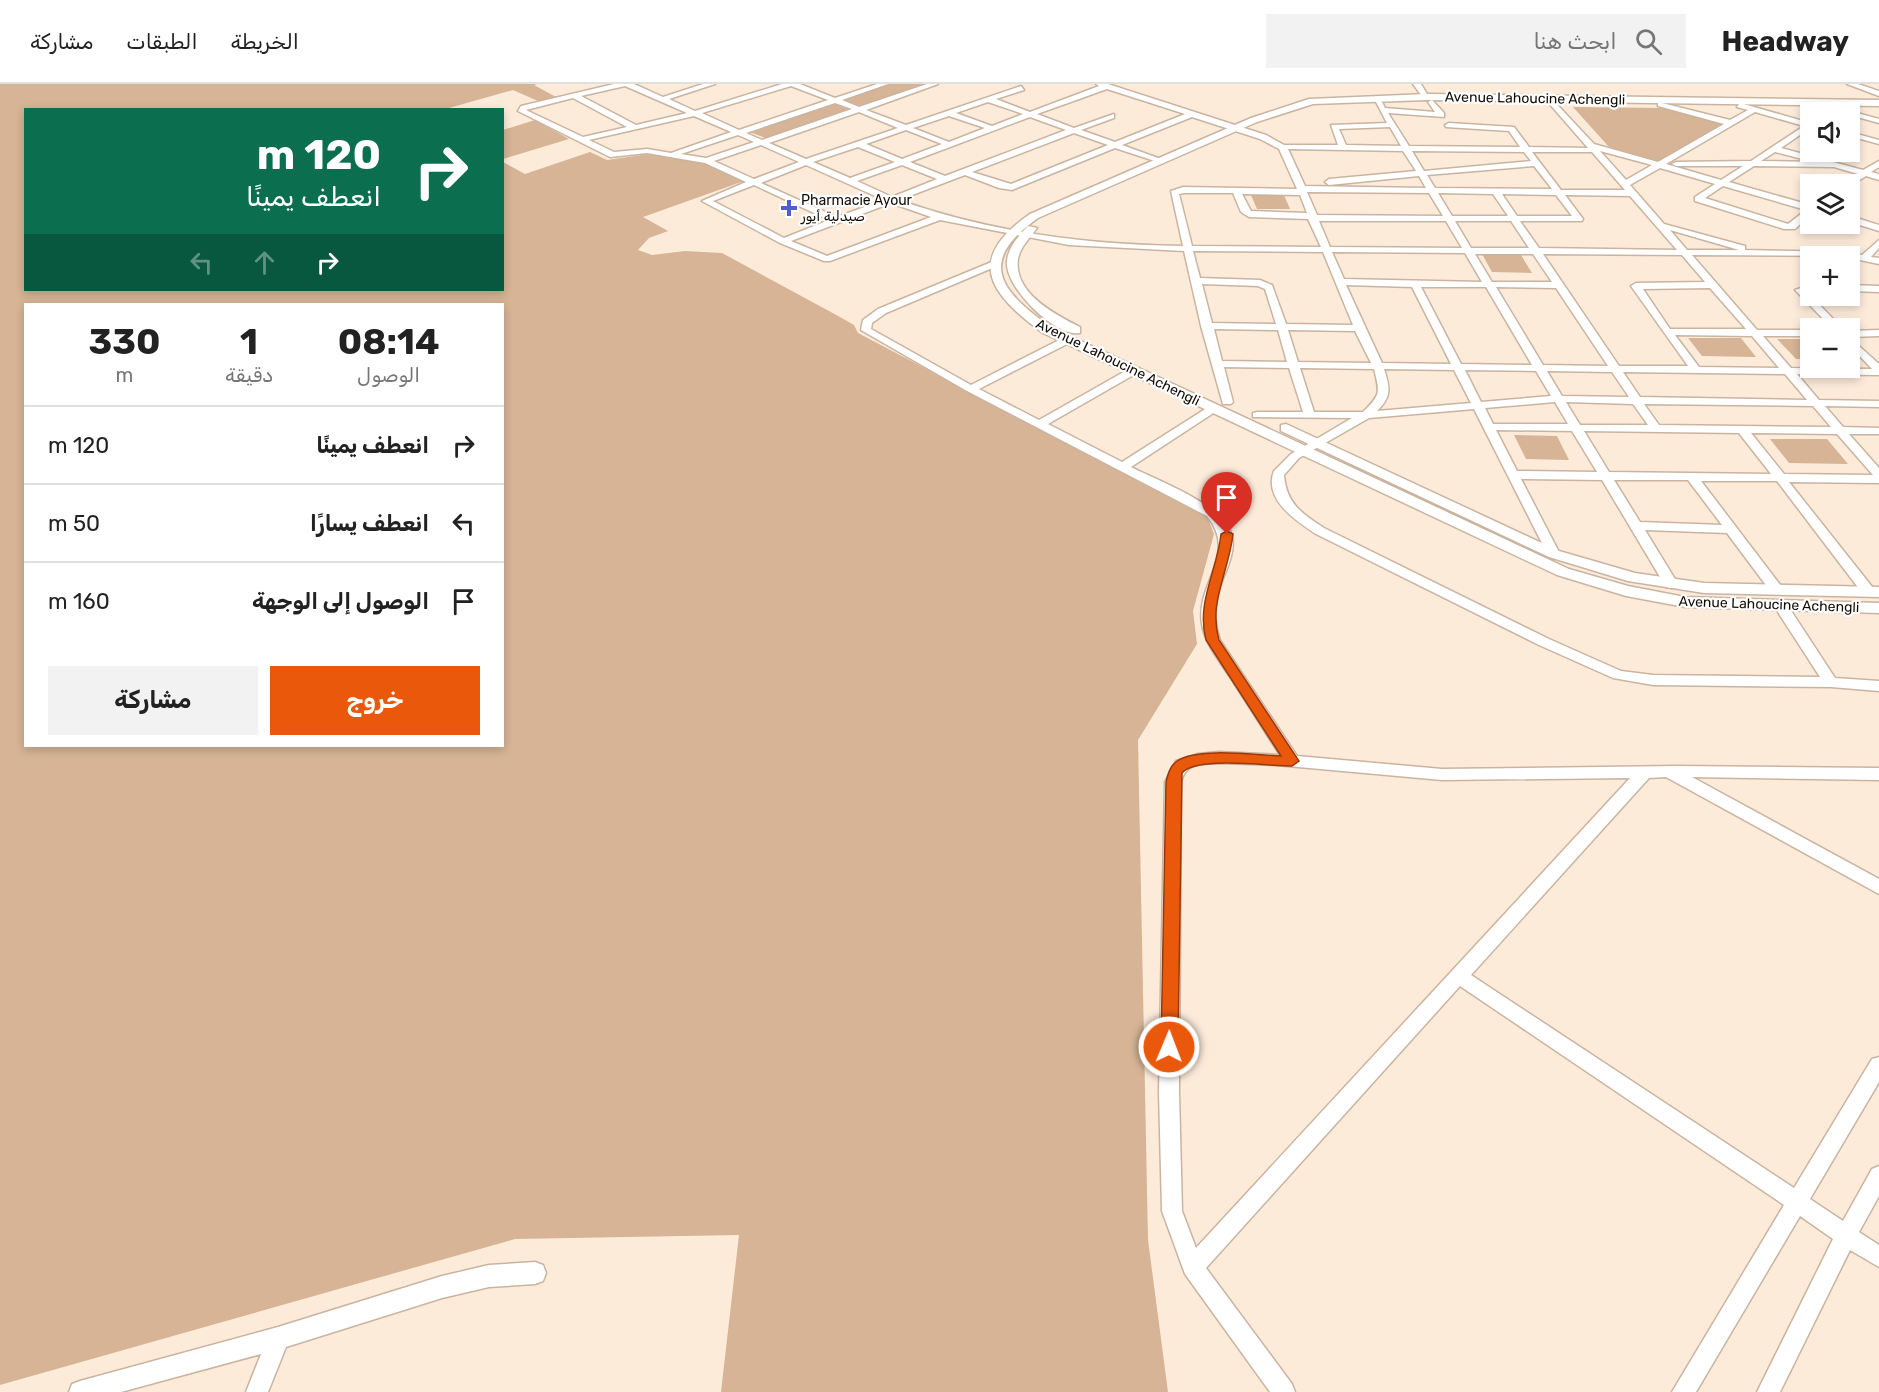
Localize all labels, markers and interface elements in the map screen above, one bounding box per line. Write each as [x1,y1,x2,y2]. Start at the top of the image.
search box [1266,14,1686,68]
icon: search [1632,25,1665,58]
text: Headway [1722,25,1849,58]
text: ابحث هنا [1534,28,1617,55]
text: مشاركة [30,29,93,54]
text: الطبقات [126,29,198,54]
text: الخريطة [231,29,299,54]
street label: Avenue Lahoucine Achengli [1445,88,1625,109]
map controls [1800,102,1860,378]
button: sound [1800,102,1860,162]
text: 120 m [257,130,381,180]
icon: right [402,132,480,210]
button: layers [1800,174,1860,234]
text: انعطف يمينًا [246,181,381,213]
place label: Pharmacie Ayour صيدلية أيور [800,192,913,225]
marker: Pharmacie Ayour صيدلية أيور [782,201,796,215]
icon: left [185,246,218,279]
icon: ahead [248,246,281,279]
icon: right [311,246,344,279]
button: + [1800,246,1860,306]
street label: Avenue Lahoucine Achengli [1033,315,1203,410]
button: − [1800,318,1860,378]
text: 330 [89,320,160,363]
text: 1 [240,320,258,363]
text: 08:14 [338,320,440,363]
text: m [116,363,133,387]
text: دقيقة [225,363,273,387]
text: الوصول [357,363,420,387]
icon: right [447,429,480,462]
text: 120 m [48,432,109,459]
text: انعطف يمينًا [316,432,429,459]
pin [1201,472,1252,534]
icon: arrive [1210,481,1243,514]
icon: left [447,507,480,540]
text: 50 m [48,510,100,537]
text: انعطف يسارًا [310,510,429,537]
icon: arrive [447,585,480,618]
text: 160 m [48,588,110,615]
text: الوصول إلى الوجهة [252,588,429,615]
street label: Avenue Lahoucine Achengli [1678,593,1860,616]
button: مشاركة [48,666,258,735]
button: خروج [270,666,480,735]
position arrow [1137,1015,1201,1079]

